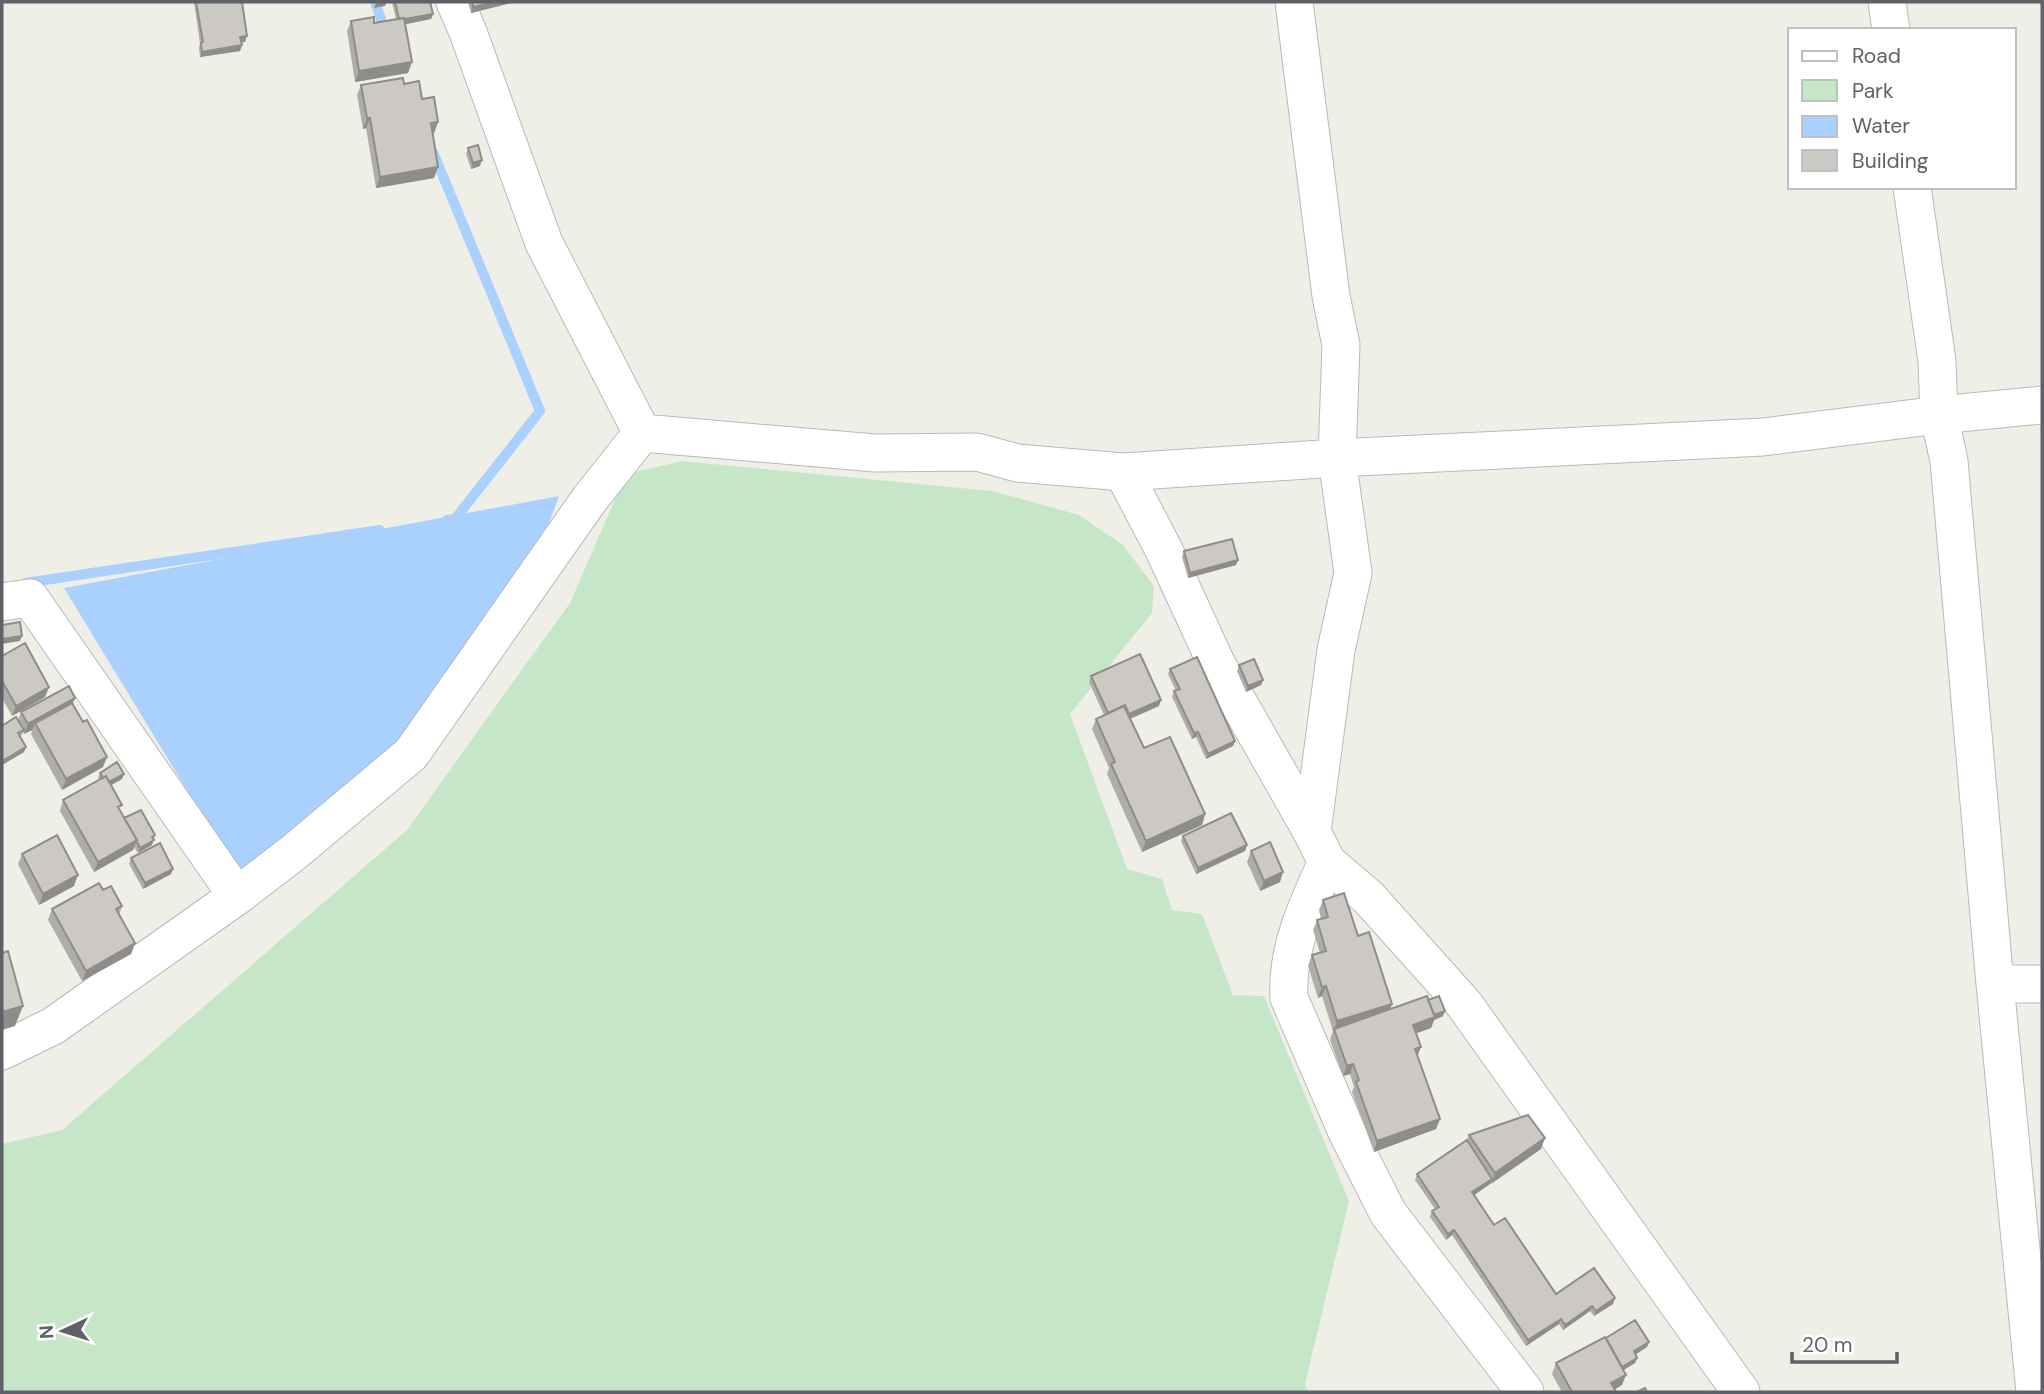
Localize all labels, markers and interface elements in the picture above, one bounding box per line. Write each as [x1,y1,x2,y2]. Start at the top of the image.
legend [1788,28,2016,189]
text: Road [1852,42,1901,70]
text: Park [1852,77,1894,105]
text: Water [1852,112,1910,140]
text: Building [1852,147,1929,175]
north arrow [28,1296,98,1366]
scale bar [1792,1320,1897,1364]
text: N [34,1324,59,1340]
text: 20 m [1802,1331,1853,1359]

